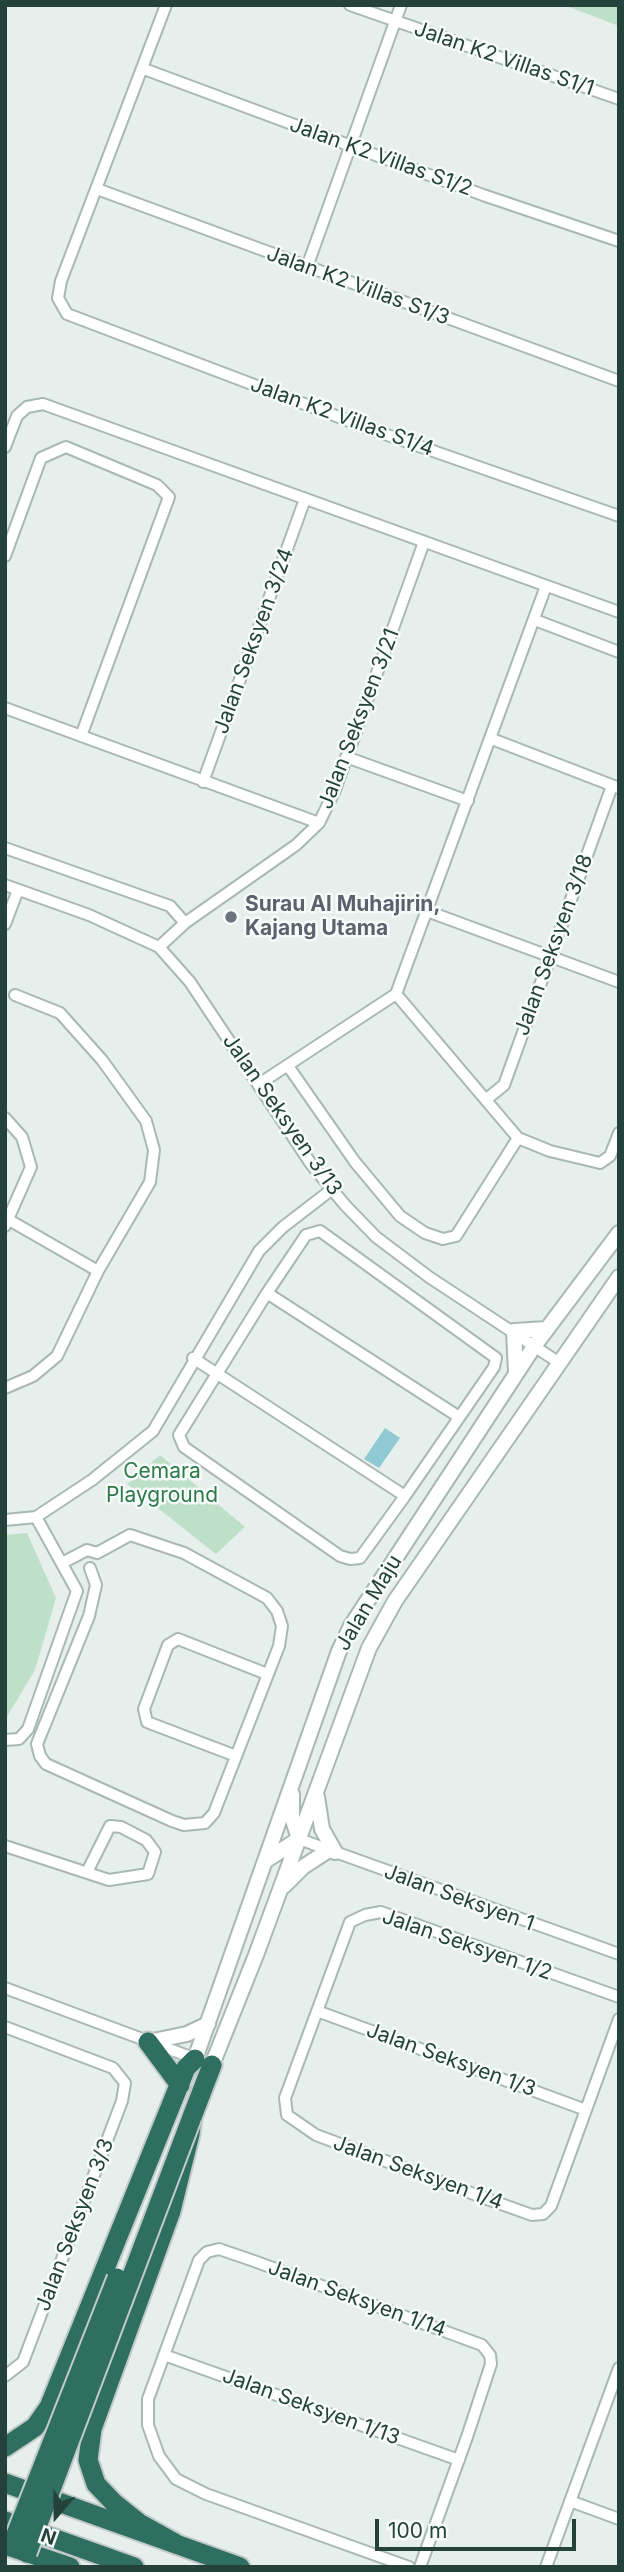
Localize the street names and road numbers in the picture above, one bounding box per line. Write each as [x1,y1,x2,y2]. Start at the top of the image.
street label: Jalan K2 Villas S1/1 [411,16,597,102]
street label: Jalan K2 Villas S1/2 [286,112,476,202]
street label: Jalan K2 Villas S1/3 [263,241,453,331]
street label: Jalan K2 Villas S1/4 [247,372,437,462]
street label: Jalan Seksyen 3/24 [209,545,299,737]
street label: Jalan Seksyen 3/21 [313,625,405,813]
street label: Jalan Seksyen 3/18 [509,851,599,1039]
street label: Jalan Seksyen 3/13 [217,1029,347,1201]
street label: Jalan Maju [331,1551,407,1655]
street label: Jalan Seksyen 1 [381,1859,537,1937]
street label: Jalan Seksyen 1/2 [379,1904,555,1986]
street label: Jalan Seksyen 1/3 [363,2018,539,2102]
street label: Jalan Seksyen 1/4 [330,2131,506,2215]
street label: Jalan Seksyen 3/3 [30,2135,120,2315]
street label: Jalan Seksyen 1/14 [265,2255,449,2343]
street label: Jalan Seksyen 1/13 [219,2363,403,2451]

